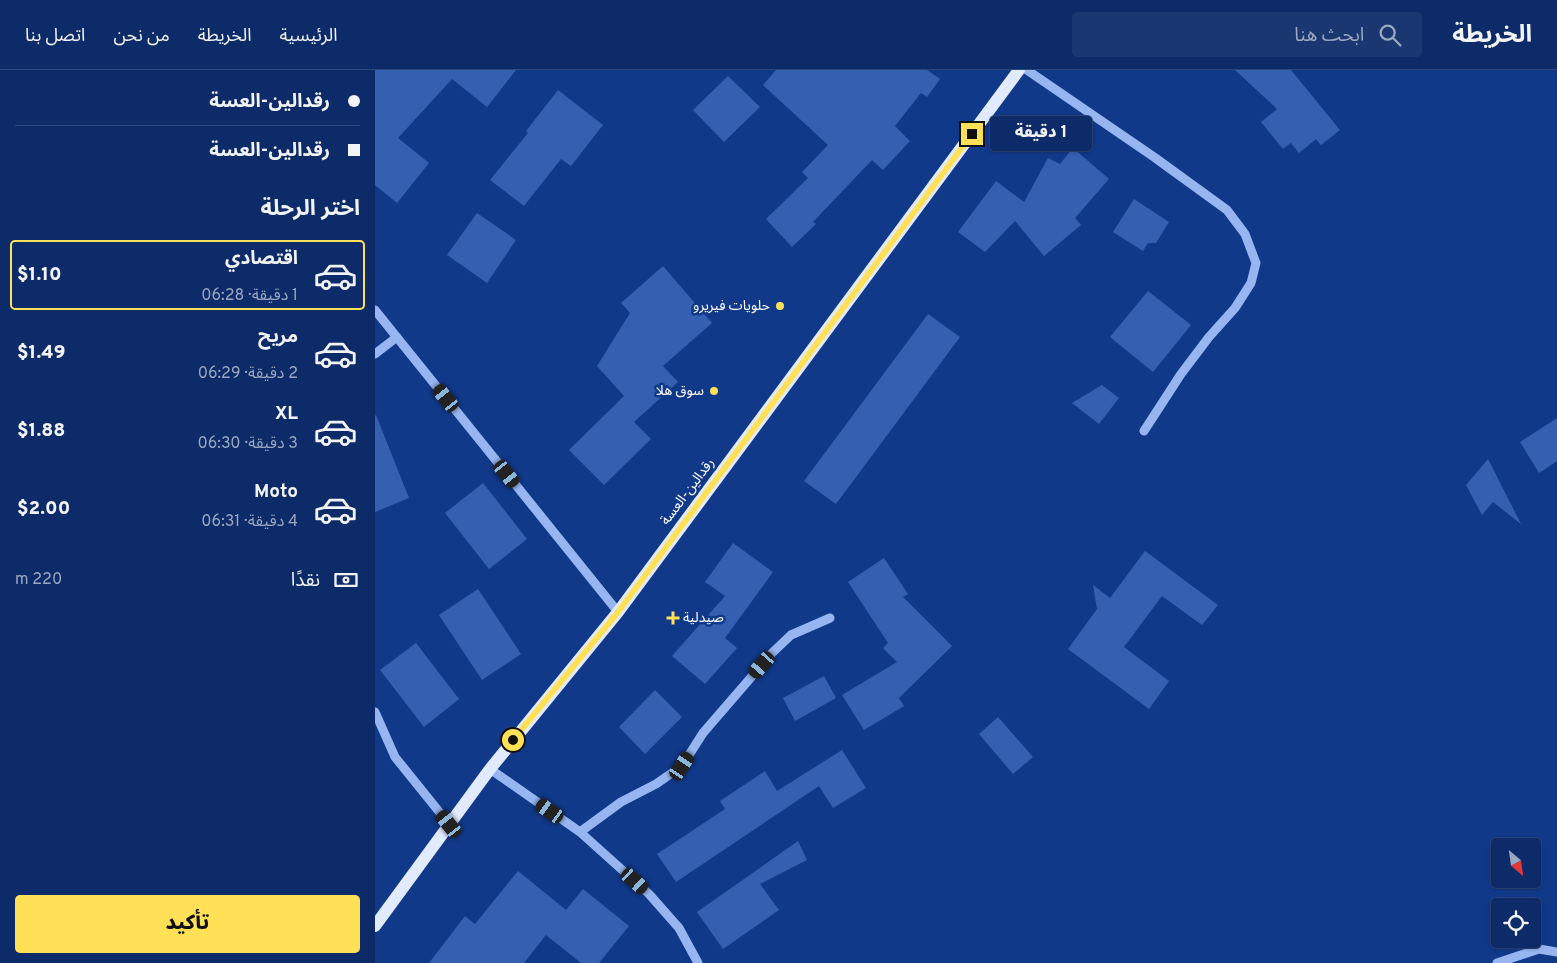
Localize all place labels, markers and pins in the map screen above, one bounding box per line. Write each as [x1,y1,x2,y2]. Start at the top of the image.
place label: حلويات فيريرو [693,298,770,315]
marker: حلويات فيريرو [774,300,786,312]
place label: سوق هلا [656,383,704,400]
marker: سوق هلا [708,385,720,397]
place label: صيدلية [683,610,724,627]
marker: صيدلية [667,612,679,624]

